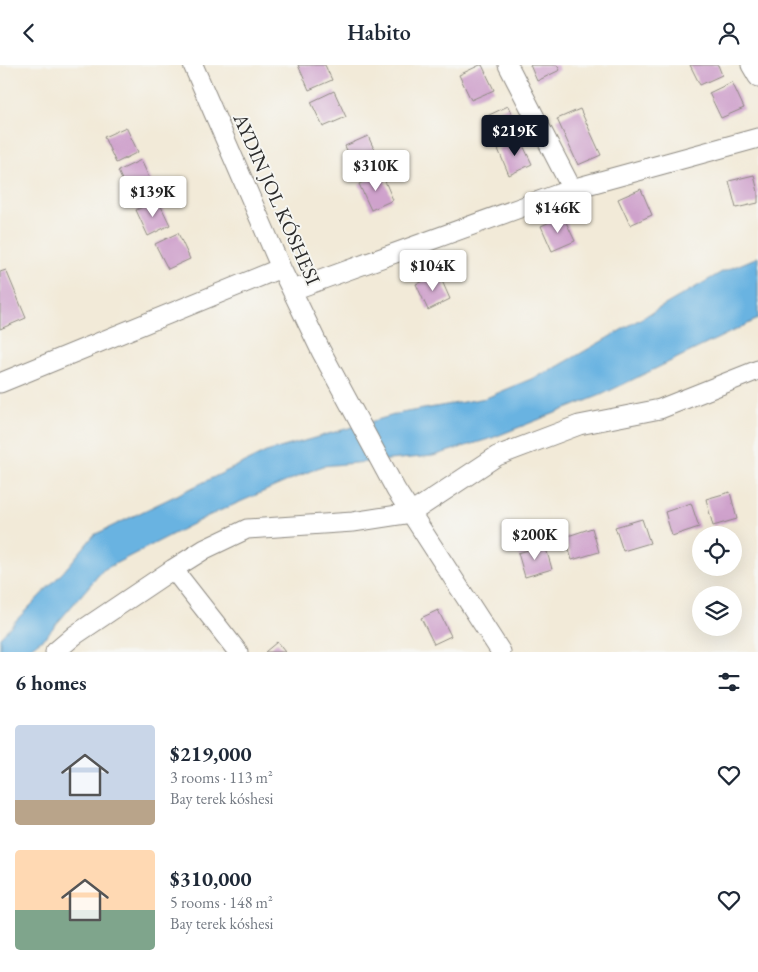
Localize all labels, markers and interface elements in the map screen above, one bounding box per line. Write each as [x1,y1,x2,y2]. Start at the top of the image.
text: Habito [347,18,411,47]
icon: back [15,19,43,47]
icon: person [715,19,743,47]
street label: AYDIN JOL KÓSHESI [227,108,327,289]
pin: $219K [480,114,550,157]
text: $219K [493,120,537,141]
pin: $310K [341,149,411,192]
text: $310K [354,155,398,176]
pin: $139K [118,175,188,218]
text: $139K [131,181,175,202]
pin: $146K [523,191,593,234]
text: $146K [536,197,580,218]
pin: $104K [398,249,468,292]
text: $104K [411,255,455,276]
pin: $200K [500,519,570,561]
text: $200K [513,524,557,545]
map controls [692,526,742,636]
button: locate [692,526,742,576]
button: layers [692,586,742,636]
icon: filters [715,668,743,696]
text: 6 homes [15,669,87,696]
text: $219,000 [170,740,252,767]
icon: home [55,745,115,805]
icon: heart [715,761,743,789]
text: 3 rooms · 113 m² [170,767,273,788]
text: Bay terek kóshesi [170,788,274,809]
text: $310,000 [170,865,252,892]
icon: home [55,870,115,930]
icon: heart [715,886,743,914]
text: 5 rooms · 148 m² [170,892,273,913]
text: Bay terek kóshesi [170,913,274,934]

